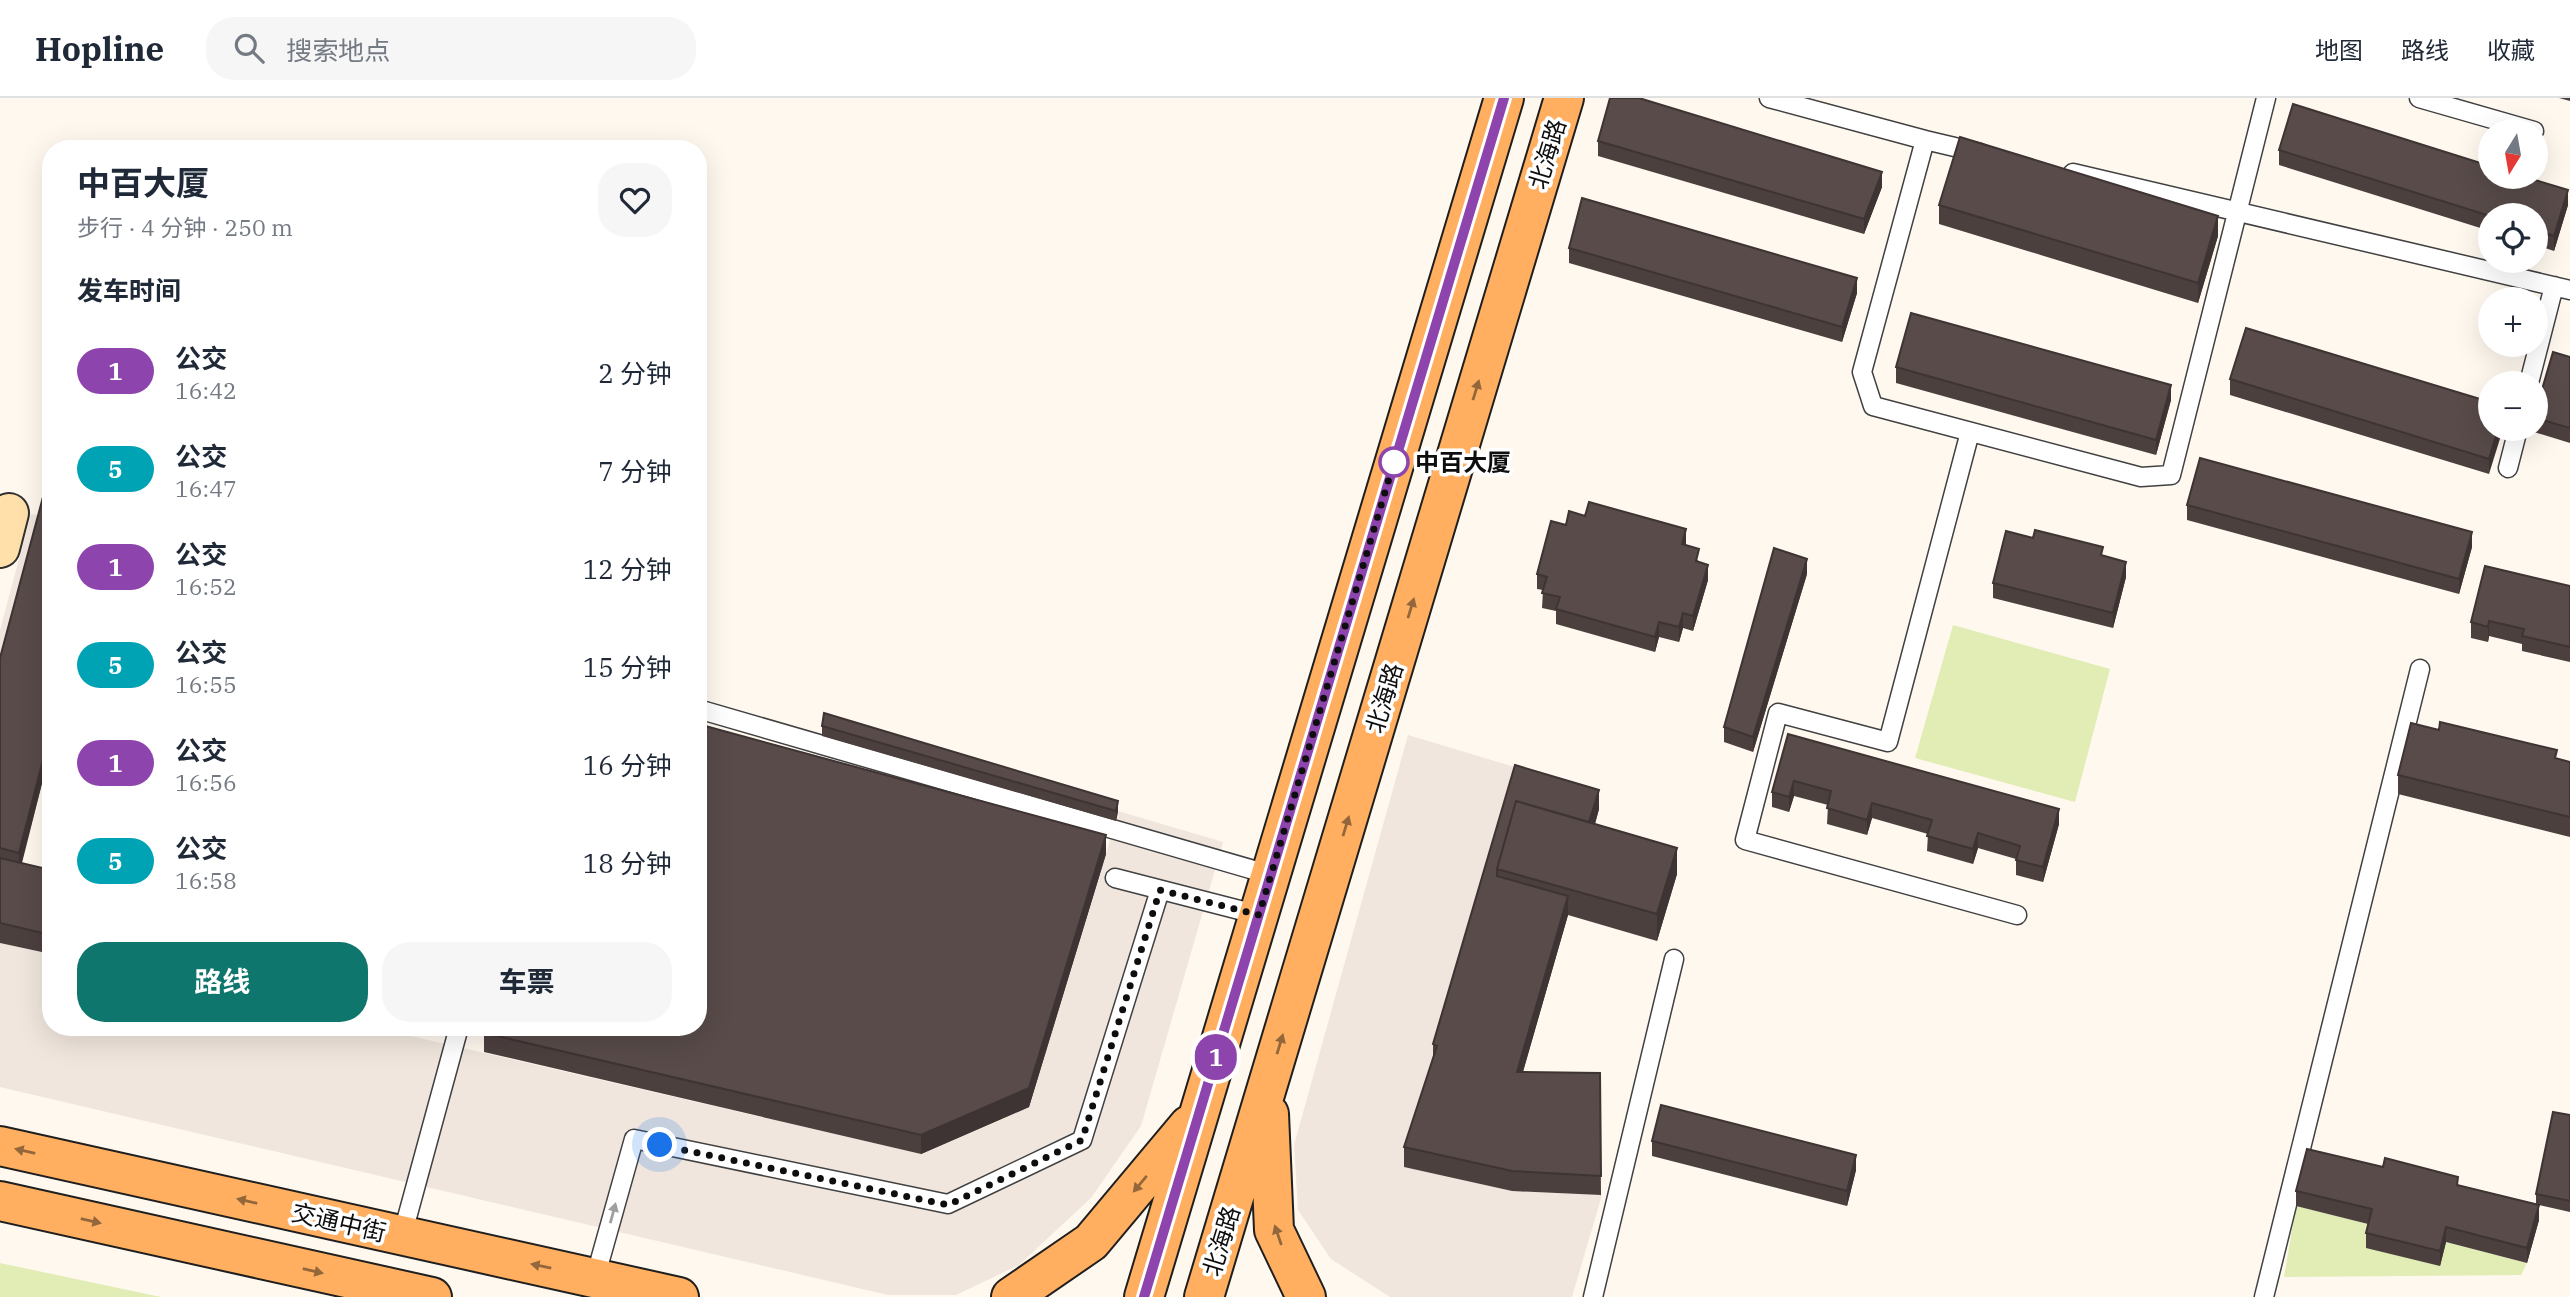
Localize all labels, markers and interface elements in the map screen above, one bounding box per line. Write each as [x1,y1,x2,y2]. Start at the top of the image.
search box [206,17,696,80]
text: Hopline [35,27,164,70]
icon: search [230,29,268,67]
text: 搜索地点 [286,33,390,67]
text: 地图 [2315,34,2363,66]
text: 路线 [2401,34,2449,66]
text: 收藏 [2487,34,2535,66]
street label: 北海路 [1521,115,1573,193]
north arrow [2478,119,2548,189]
map controls [2478,119,2548,441]
text: 中百大厦 [77,161,209,204]
button: heart [598,163,672,237]
button: locate [2478,203,2548,273]
text: 步行 · 4 分钟 · 250 m [77,212,293,242]
text: 发车时间 [77,273,181,307]
button: + [2478,287,2548,357]
text: 公交 [175,341,227,375]
text: 1 [108,355,123,387]
text: 2 分钟 [598,356,672,390]
button: − [2478,371,2548,441]
text: 16:42 [175,375,237,405]
one-way arrow [1472,379,1482,400]
text: 公交 [175,439,227,473]
place label: 中百大厦 [1415,446,1511,478]
marker: 中百大厦 [1379,447,1409,477]
text: 5 [108,453,123,485]
text: 7 分钟 [598,454,672,488]
text: 16:47 [175,473,237,503]
text: 公交 [175,537,227,571]
text: 1 [108,551,123,583]
text: 12 分钟 [583,552,672,586]
text: 16:52 [175,571,237,601]
one-way arrow [1406,597,1416,618]
text: 公交 [175,635,227,669]
text: 5 [108,649,123,681]
text: 15 分钟 [583,650,672,684]
street label: 北海路 [1358,659,1410,737]
text: 16:55 [175,669,237,699]
text: 公交 [175,733,227,767]
text: 1 [108,747,123,779]
text: 16 分钟 [583,748,672,782]
text: 16:56 [175,767,237,797]
one-way arrow [1341,815,1351,836]
text: 公交 [175,831,227,865]
text: 5 [108,845,123,877]
text: 18 分钟 [583,846,672,880]
text: 16:58 [175,865,237,895]
button: 路线 [77,942,368,1022]
button: 车票 [382,942,672,1022]
one-way arrow [1276,1033,1286,1054]
line badge: 1 [1193,1034,1239,1080]
text: 1 [1209,1041,1223,1073]
your location [642,1127,677,1162]
one-way arrow [14,1146,36,1157]
one-way arrow [1132,1175,1148,1193]
one-way arrow [236,1195,258,1206]
street label: 交通中街 [289,1196,389,1248]
one-way arrow [609,1202,619,1223]
street label: 北海路 [1195,1202,1247,1280]
one-way arrow [80,1216,102,1227]
one-way arrow [1272,1224,1283,1245]
one-way arrow [530,1261,552,1272]
one-way arrow [302,1265,324,1276]

